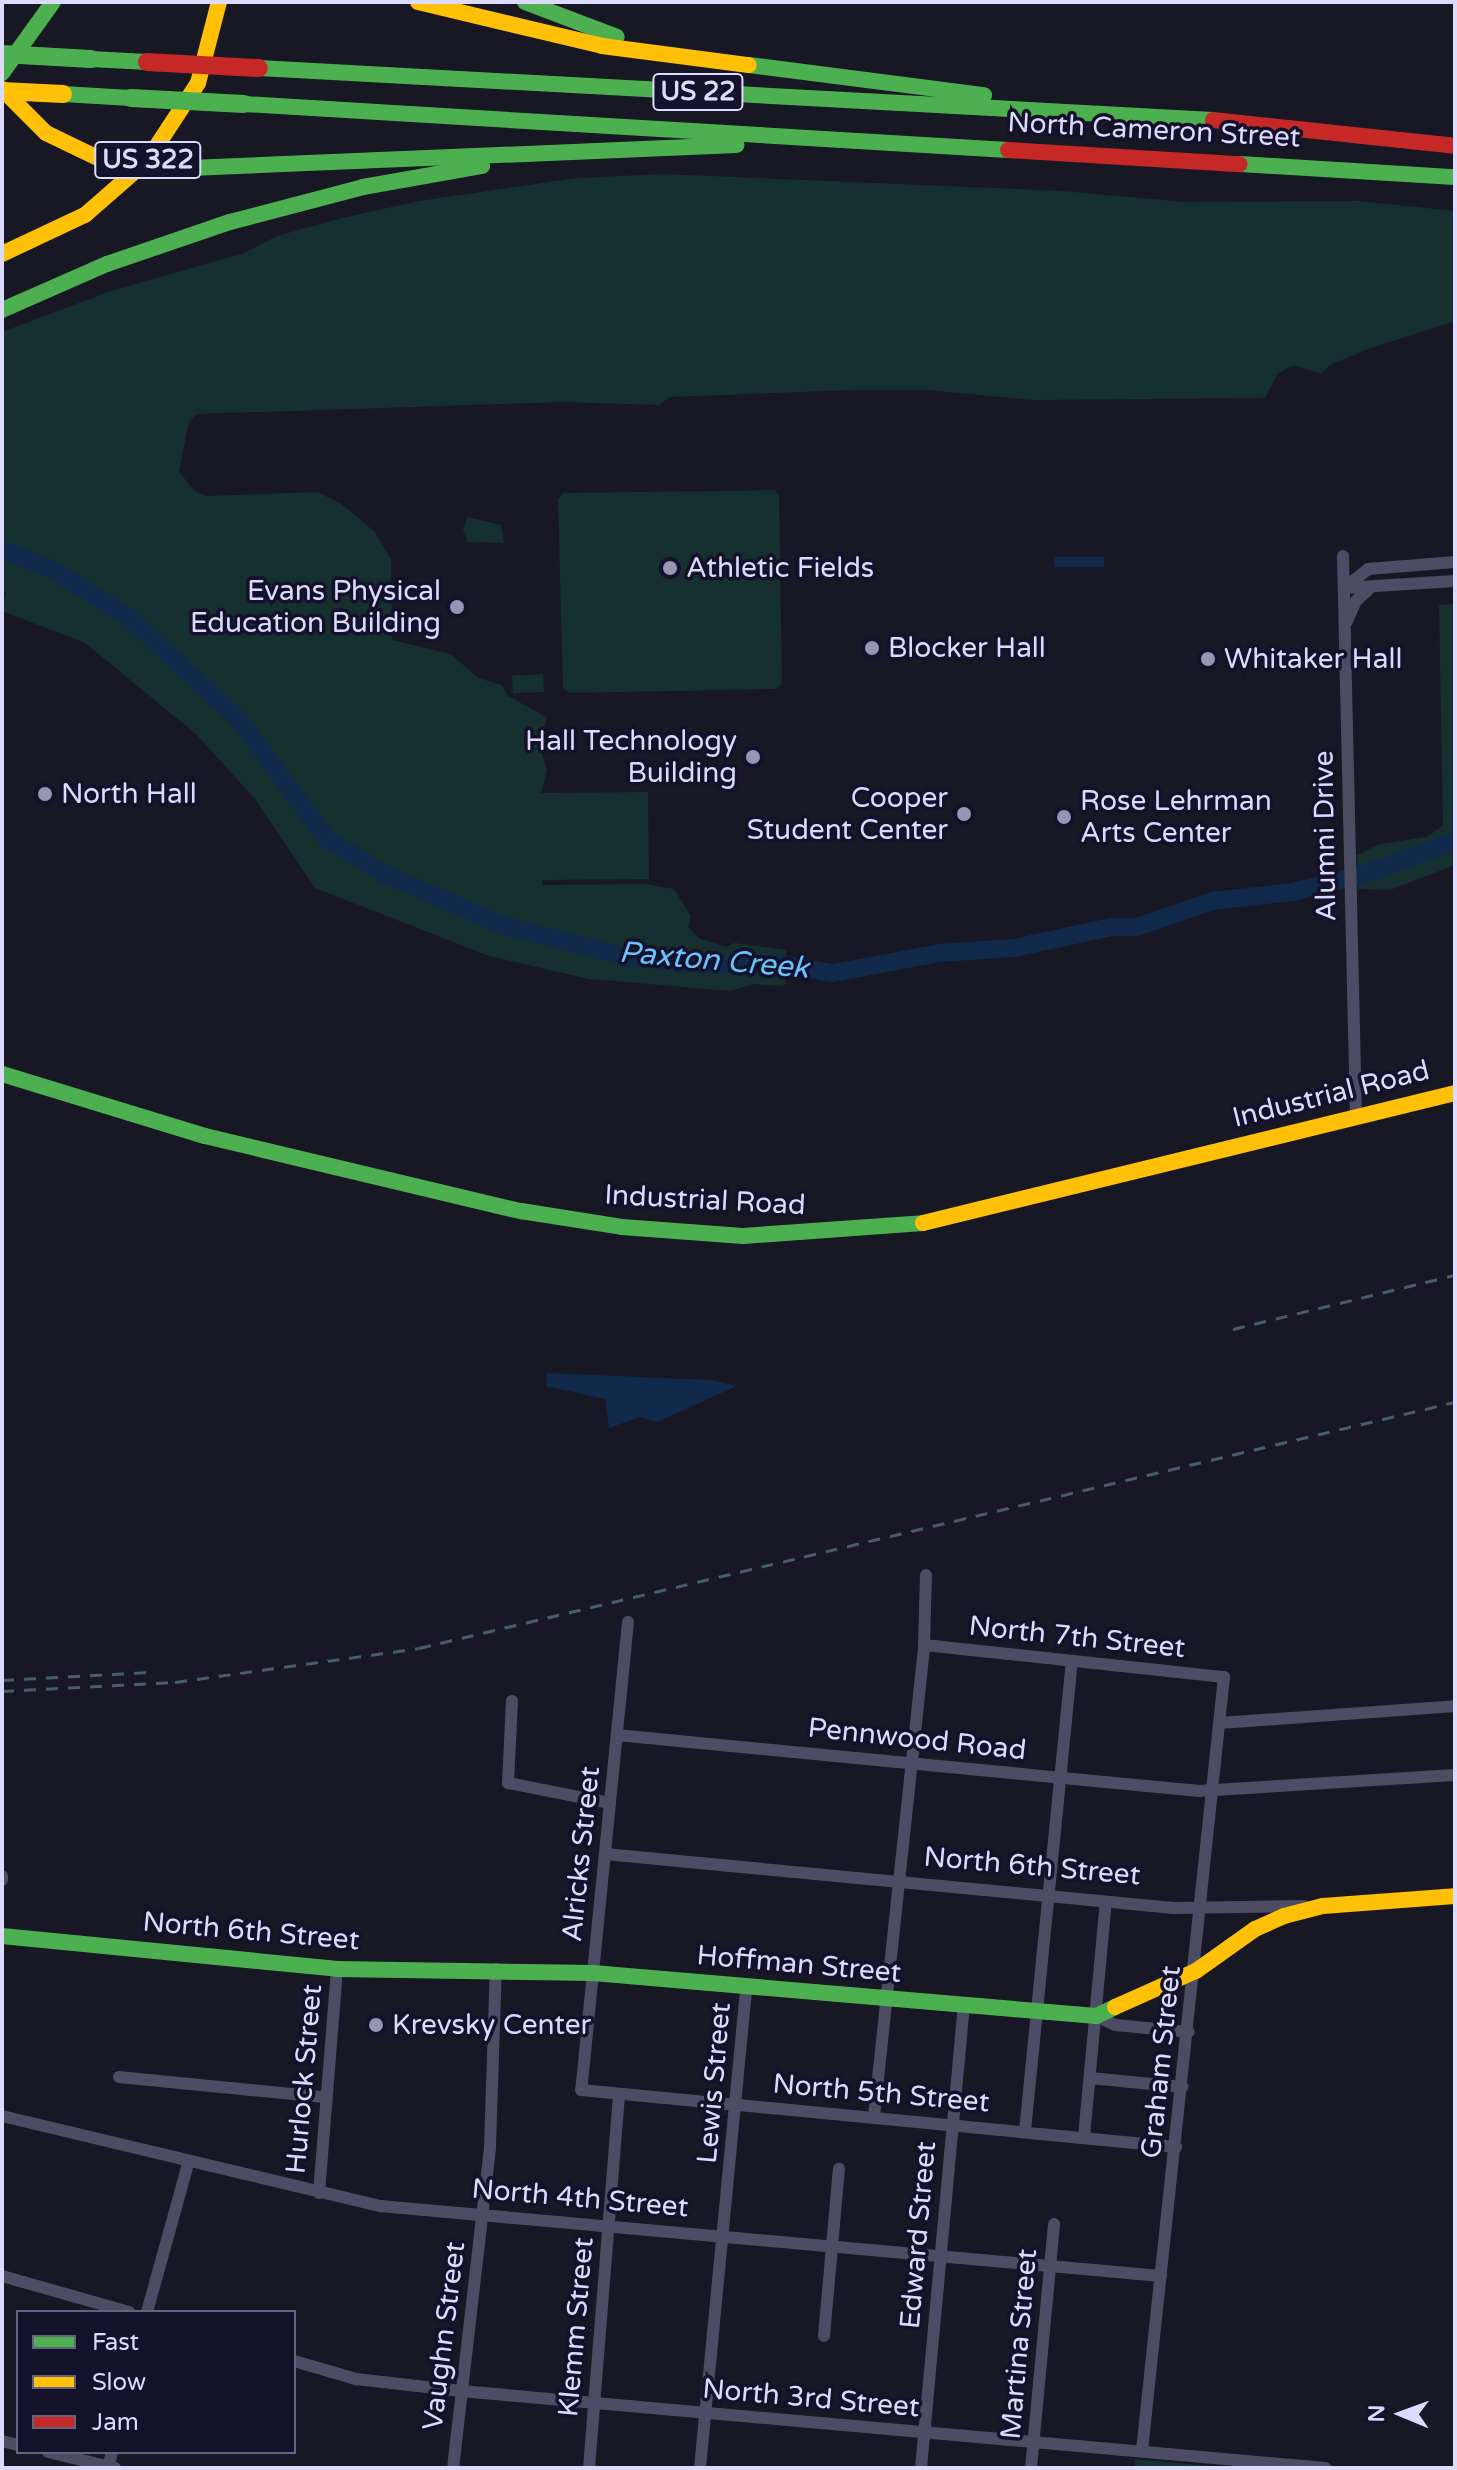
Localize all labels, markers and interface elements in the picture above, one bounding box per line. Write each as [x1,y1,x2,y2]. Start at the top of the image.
road number: US 22 [652,70,744,114]
street label: North Cameron Street [1007,106,1301,154]
road number: US 322 [94,138,202,182]
place label: Athletic Fields [686,551,874,585]
marker: Athletic Fields [661,559,679,577]
place label: Evans Physical Education Building [190,574,441,640]
marker: Evans Physical Education Building [448,598,466,616]
place label: Blocker Hall [888,631,1046,665]
marker: Blocker Hall [863,639,881,657]
place label: Whitaker Hall [1224,642,1402,676]
marker: Whitaker Hall [1199,650,1217,668]
place label: Hall Technology Building [525,724,737,790]
marker: Hall Technology Building [744,748,762,766]
street label: Alumni Drive [1307,750,1343,922]
place label: North Hall [61,777,197,811]
place label: Cooper Student Center [747,781,948,847]
place label: Rose Lehrman Arts Center [1080,784,1272,850]
marker: North Hall [36,785,54,803]
marker: Cooper Student Center [955,805,973,823]
marker: Rose Lehrman Arts Center [1055,808,1073,826]
water label: Paxton Creek [618,935,810,987]
street label: Industrial Road [1229,1053,1433,1135]
street label: Industrial Road [603,1178,807,1222]
street label: North 7th Street [967,1609,1187,1665]
street label: Pennwood Road [806,1711,1028,1767]
street label: Alricks Street [555,1765,607,1943]
street label: North 6th Street [922,1840,1142,1892]
street label: North 6th Street [141,1905,361,1957]
street label: Hoffman Street [695,1938,903,1990]
street label: Graham Street [1134,1964,1188,2160]
street label: Hurlock Street [279,1983,329,2175]
street label: Lewis Street [690,2001,738,2165]
place label: Krevsky Center [392,2008,591,2042]
marker: Krevsky Center [367,2016,385,2034]
street label: North 5th Street [771,2067,991,2119]
street label: Edward Street [893,2140,943,2330]
street label: North 4th Street [470,2172,690,2224]
street label: Klemm Street [551,2236,601,2418]
street label: Vaughn Street [416,2240,472,2432]
street label: Martina Street [994,2247,1044,2441]
legend [16,2310,296,2454]
text: Fast [92,2328,139,2357]
text: Slow [92,2368,146,2397]
street label: North 3rd Street [701,2372,921,2424]
north arrow [1361,2374,1441,2454]
text: N [1364,2405,1390,2423]
text: Jam [92,2408,139,2437]

